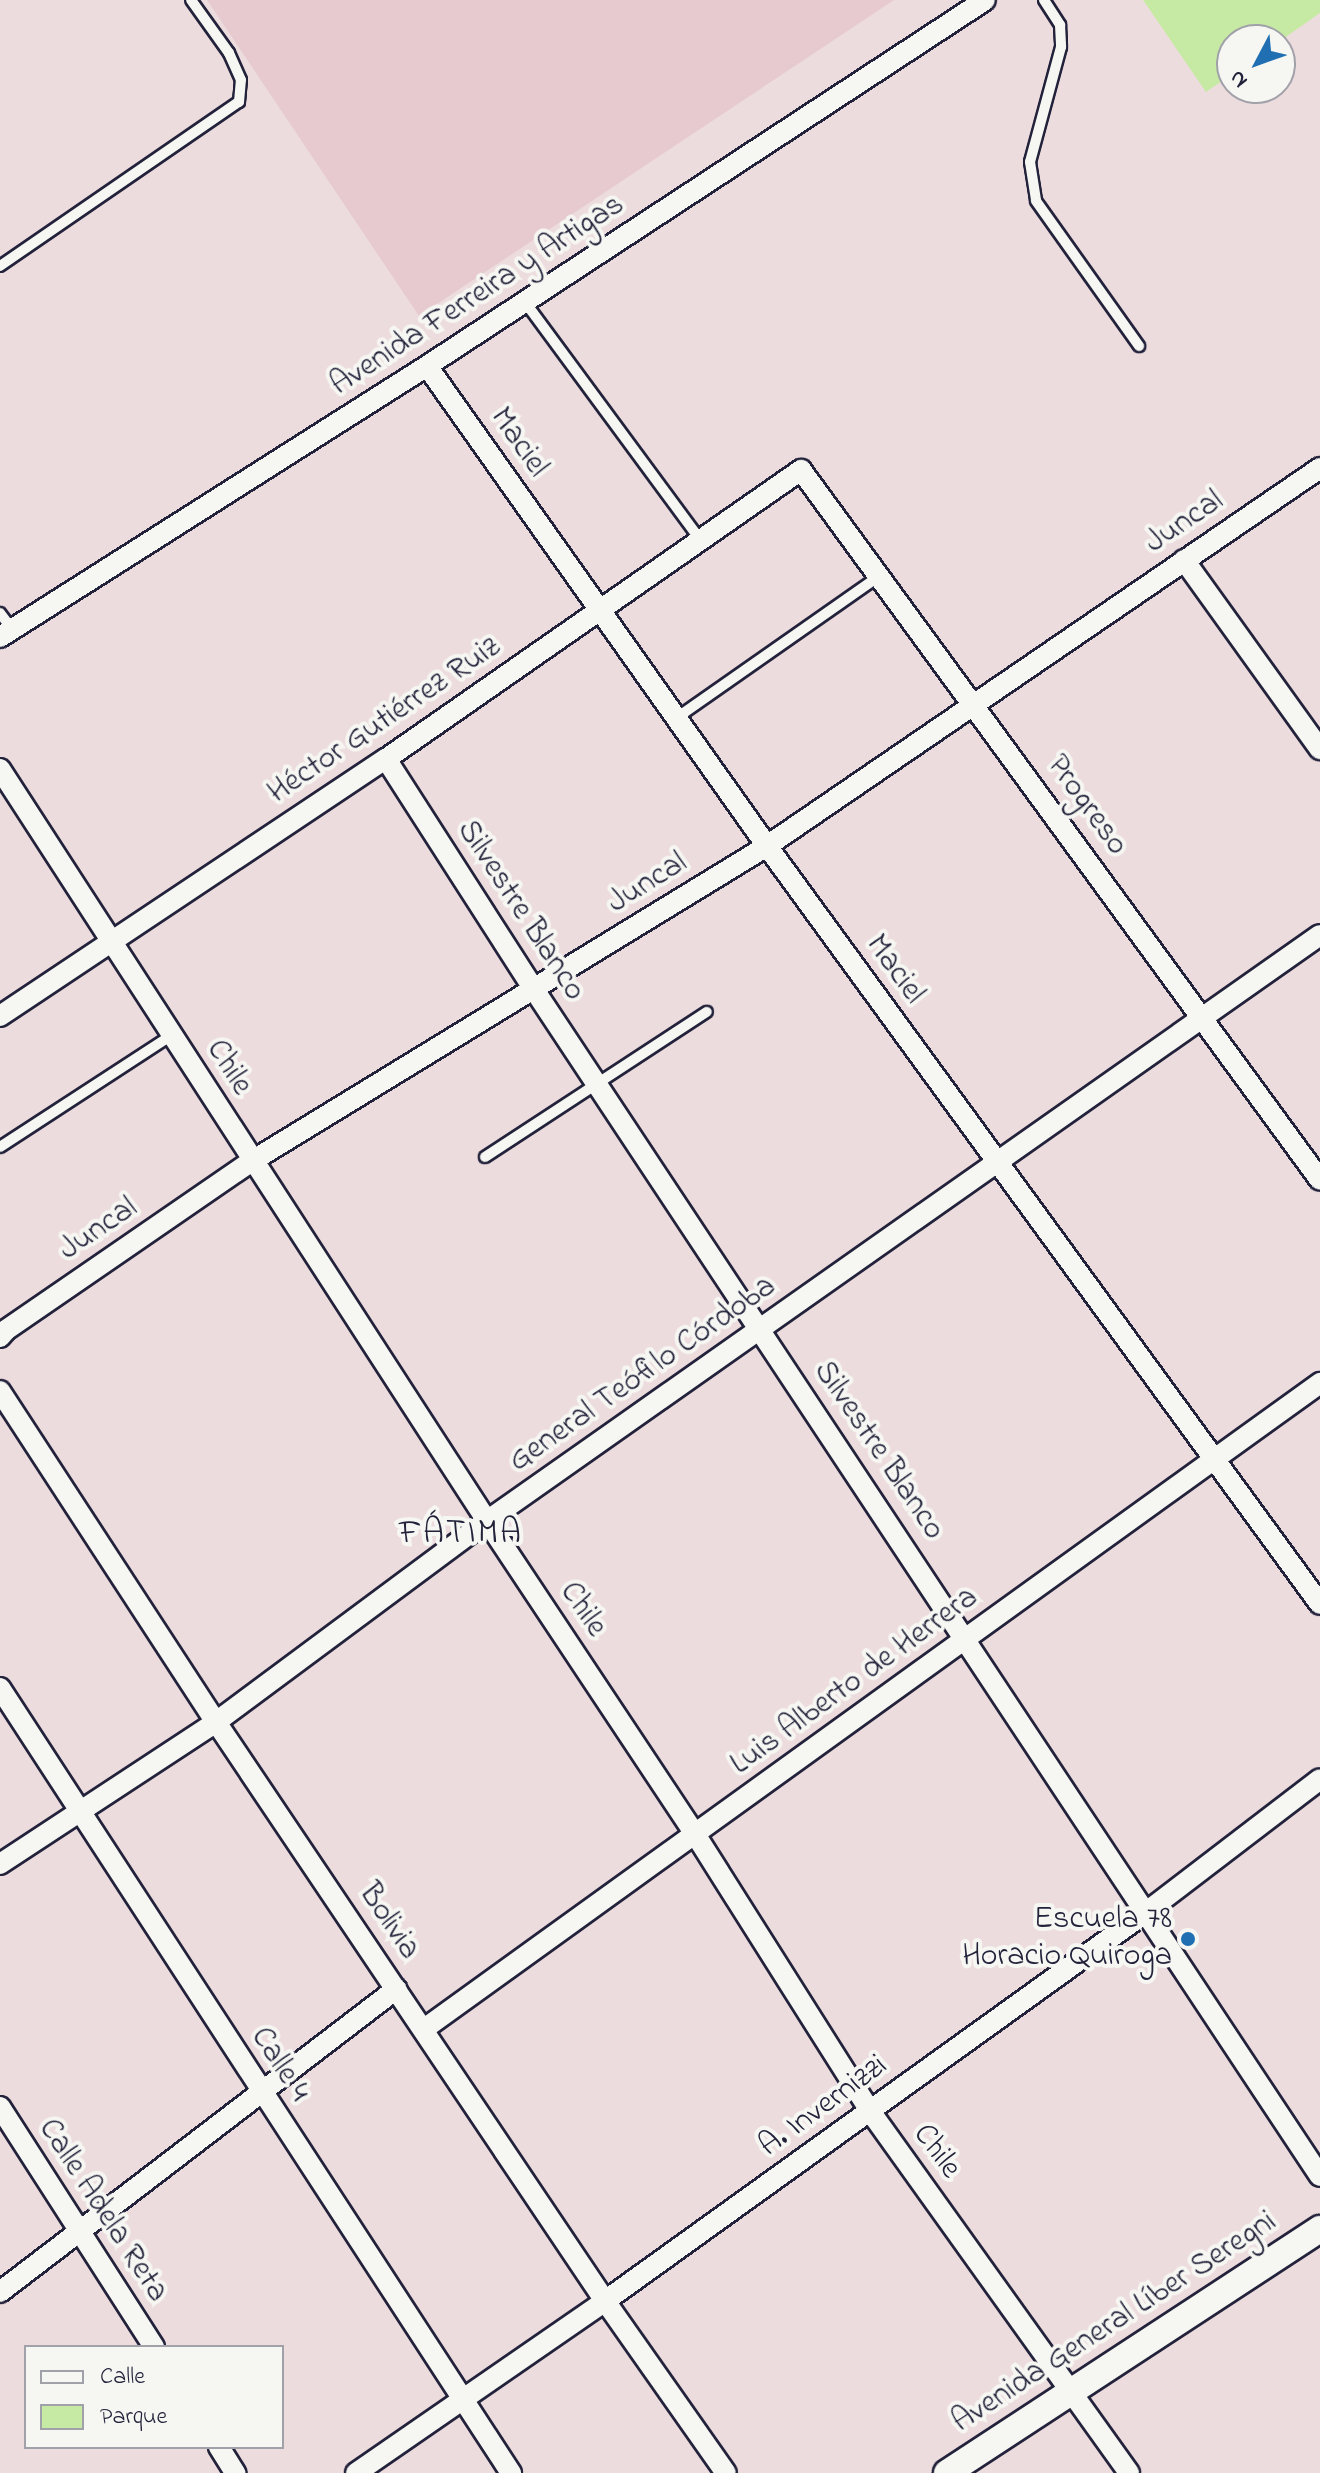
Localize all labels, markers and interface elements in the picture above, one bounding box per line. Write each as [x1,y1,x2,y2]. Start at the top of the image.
north arrow [1216,24,1296,104]
text: N [1222,62,1256,95]
street label: Avenida Ferreira y Artigas [324,187,632,405]
street label: Maciel [480,401,556,485]
street label: Juncal [1138,483,1232,563]
street label: Héctor Gutiérrez Ruiz [261,629,509,813]
street label: Progreso [1037,748,1135,864]
street label: Silvestre Blanco [447,814,593,1008]
street label: Juncal [601,845,695,923]
street label: Maciel [856,928,932,1012]
street label: Chile [196,1033,260,1103]
street label: Juncal [52,1190,146,1270]
street label: General Teófilo Córdoba [502,1268,784,1482]
street label: Silvestre Blanco [804,1354,952,1548]
district label: FÁTIMA [399,1515,523,1555]
street label: Chile [550,1575,614,1645]
street label: Luis Alberto de Herrera [724,1579,986,1785]
street label: Bolivia [349,1877,427,1967]
place label: Escuela 78 Horacio Quiroga [962,1902,1172,1977]
marker: Escuela 78 Horacio Quiroga [1179,1930,1197,1948]
street label: Calle 4 [241,2021,317,2109]
street label: A. Invernizzi [752,2048,896,2166]
street label: Calle Adela Reta [29,2112,175,2310]
street label: Chile [903,2117,969,2187]
street label: Avenida General Líber Seregni [946,2204,1284,2442]
legend [24,2345,284,2449]
text: Calle [100,2360,145,2395]
text: Parque [100,2400,167,2435]

